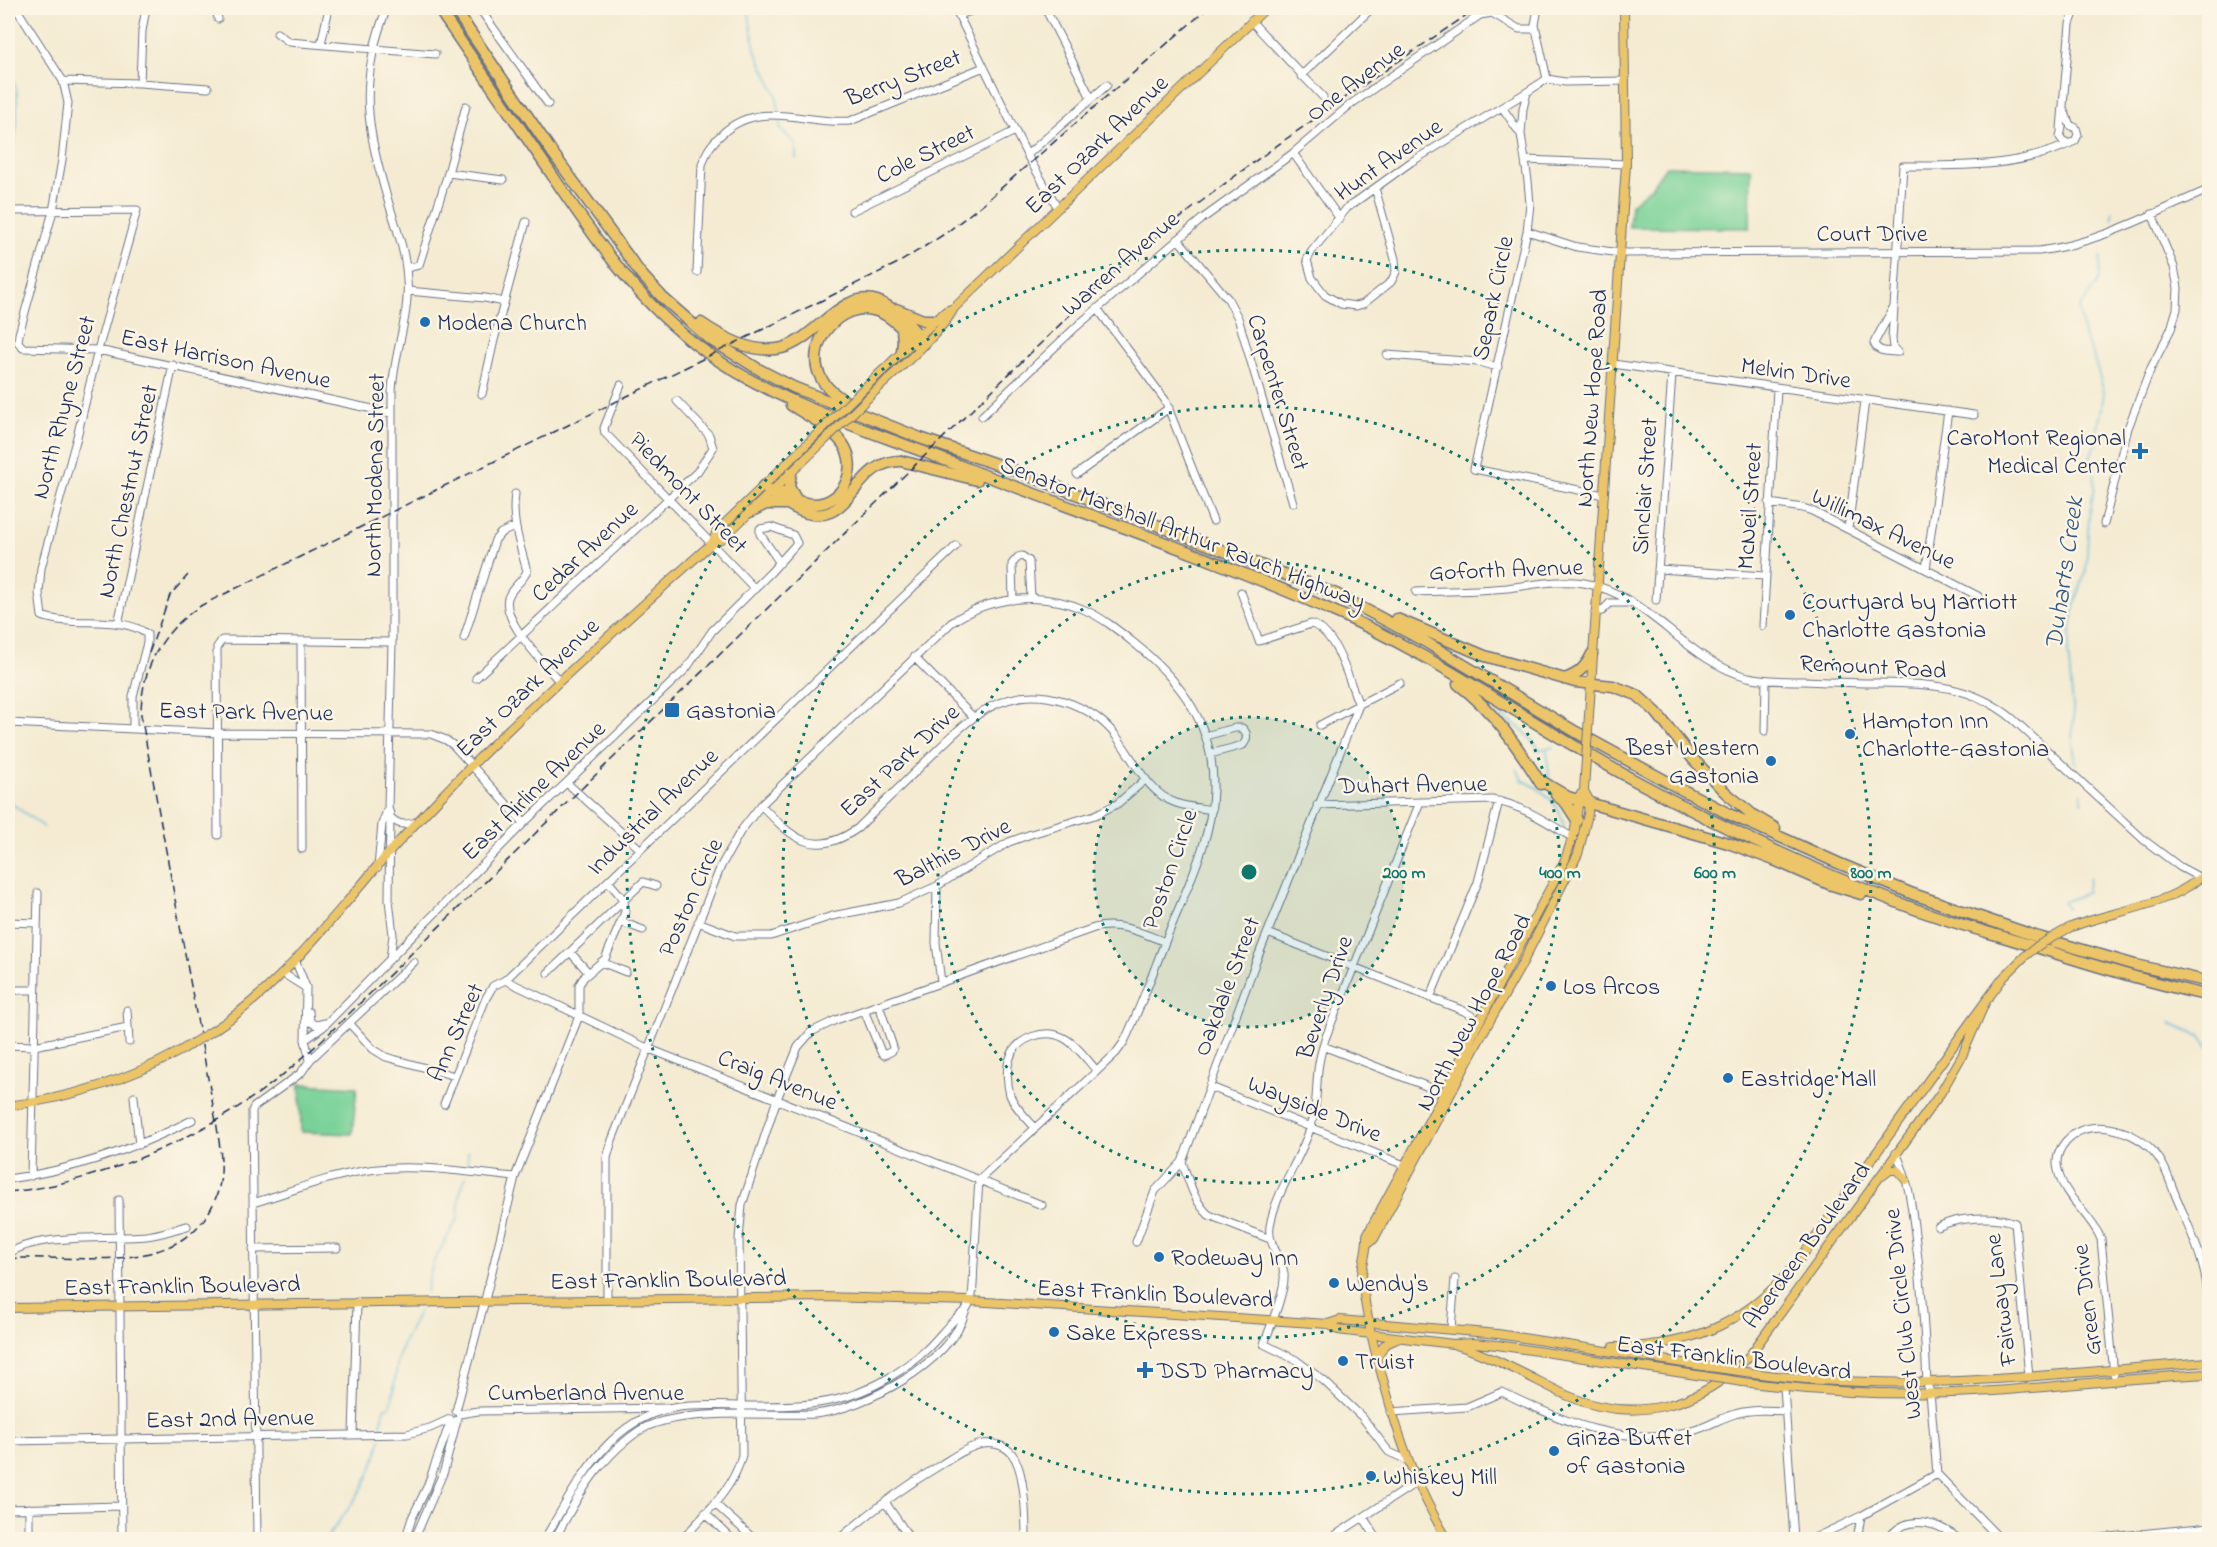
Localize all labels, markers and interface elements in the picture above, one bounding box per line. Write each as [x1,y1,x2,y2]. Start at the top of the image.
street label: One Avenue [1300,34,1414,132]
street label: Berry Street [840,41,967,119]
street label: East Ozark Avenue [1018,68,1178,224]
street label: Hunt Avenue [1328,111,1451,211]
street label: Cole Street [871,116,981,194]
street label: Warren Avenue [1055,203,1189,326]
street label: Court Drive [1817,218,1928,253]
street label: Separk Circle [1464,233,1525,364]
street label: North New Hope Road [1568,287,1619,508]
place label: Modena Church [437,307,587,342]
street label: Carpenter Street [1236,310,1317,475]
street label: North Rhyne Street [24,312,108,504]
marker: Modena Church [418,315,432,329]
street label: East Harrison Avenue [117,321,334,400]
street label: Melvin Drive [1738,349,1853,400]
street label: North Modena Street [357,373,396,577]
street label: North Chestnut Street [90,382,169,601]
street label: Sinclair Street [1624,416,1669,556]
place label: CaroMont Regional Medical Center [1947,422,2127,485]
street label: Piedmont Street [620,425,755,563]
street label: McNeil Street [1730,442,1773,571]
marker: CaroMont Regional Medical Center [2131,442,2149,460]
street label: Senator Marshall Arthur Rauch Highway [994,448,1370,621]
street label: Willimax Avenue [1805,480,1961,580]
water label: Duharts Creek [2036,493,2096,652]
street label: Cedar Avenue [524,494,647,612]
street label: Goforth Avenue [1428,551,1584,592]
place label: Courtyard by Marriott Charlotte Gastonia [1802,586,2017,649]
marker: Courtyard by Marriott Charlotte Gastonia [1783,608,1797,622]
street label: East Ozark Avenue [449,611,609,767]
street label: Remount Road [1799,647,1948,690]
street label: East Park Avenue [158,694,334,733]
place label: Gastonia [686,695,776,730]
street label: East Park Drive [833,697,969,827]
marker: Gastonia [663,701,681,719]
place label: Hampton Inn Charlotte-Gastonia [1862,705,2049,768]
street label: East Airline Avenue [455,713,615,870]
marker: Hampton Inn Charlotte-Gastonia [1843,727,1857,741]
place label: Best Western Gastonia [1625,732,1759,795]
street label: Industrial Avenue [580,741,728,885]
marker: Best Western Gastonia [1764,754,1778,768]
street label: Duhart Avenue [1337,768,1488,805]
street label: Poston Circle [1134,804,1208,935]
street label: Balthis Drive [889,810,1018,899]
street label: Poston Circle [651,833,734,963]
text: 200 m [1382,861,1426,887]
text: 400 m [1539,861,1581,887]
text: 600 m [1694,861,1736,887]
text: 800 m [1850,861,1891,887]
centre of rings [1239,862,1259,882]
street label: North New Hope Road [1408,908,1542,1118]
street label: Oakdale Street [1186,912,1271,1062]
street label: Beverly Drive [1289,931,1365,1066]
place label: Los Arcos [1563,971,1660,1006]
street label: Ann Street [420,978,495,1088]
marker: Los Arcos [1544,979,1558,993]
street label: Craig Avenue [712,1041,842,1121]
place label: Eastridge Mall [1740,1063,1876,1098]
street label: Wayside Drive [1241,1068,1387,1154]
marker: Eastridge Mall [1721,1071,1735,1085]
street label: Aberdeen Boulevard [1735,1155,1881,1337]
street label: West Club Circle Drive [1876,1206,1933,1421]
street label: Fairway Lane [1977,1231,2029,1369]
place label: Rodeway Inn [1171,1242,1298,1278]
street label: Green Drive [2064,1242,2113,1357]
marker: Rodeway Inn [1152,1250,1166,1264]
street label: East Franklin Boulevard [549,1262,787,1301]
street label: East Franklin Boulevard [63,1268,301,1307]
place label: Wendy's [1346,1268,1429,1304]
street label: East Franklin Boulevard [1036,1272,1274,1319]
marker: Wendy's [1327,1276,1341,1290]
place label: Sake Express [1066,1317,1203,1352]
marker: Sake Express [1047,1325,1061,1339]
street label: East Franklin Boulevard [1614,1328,1854,1391]
place label: Truist [1355,1346,1414,1381]
marker: Truist [1336,1354,1350,1368]
place label: DSD Pharmacy [1156,1355,1313,1391]
marker: DSD Pharmacy [1138,1363,1152,1377]
street label: Cumberland Avenue [488,1377,684,1412]
street label: East 2nd Avenue [145,1402,315,1439]
place label: Ginza Buffet of Gastonia [1566,1422,1692,1485]
marker: Ginza Buffet of Gastonia [1547,1444,1561,1458]
place label: Whiskey Mill [1383,1461,1497,1497]
marker: Whiskey Mill [1364,1469,1378,1483]

